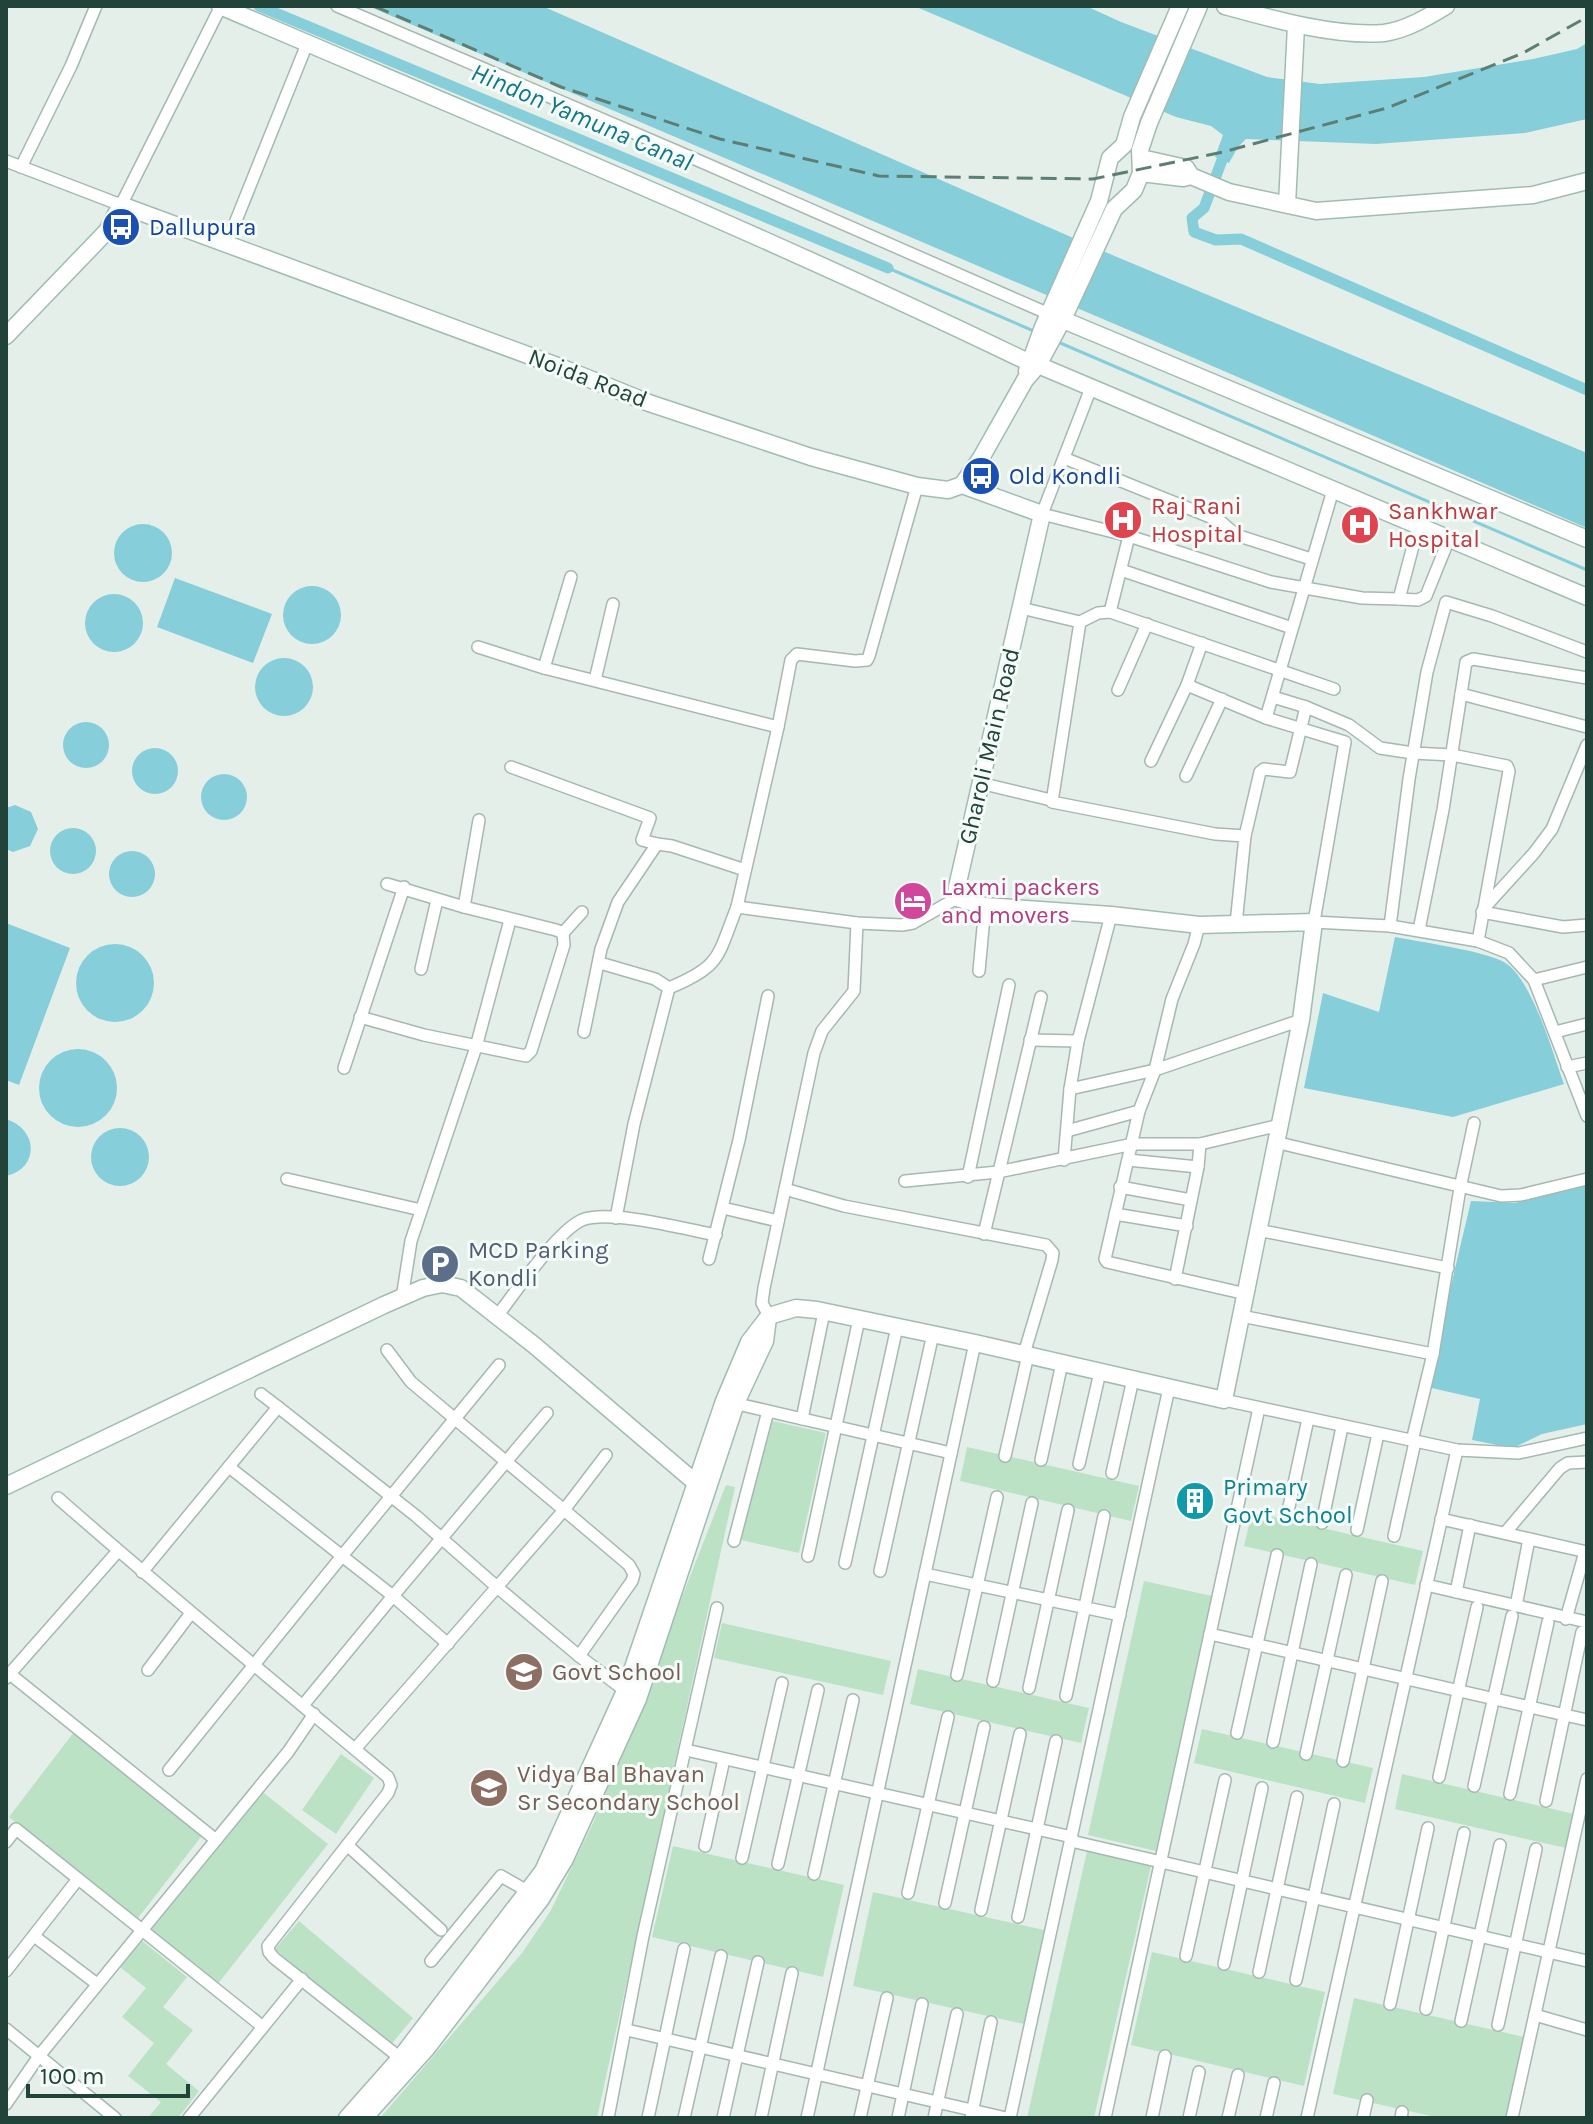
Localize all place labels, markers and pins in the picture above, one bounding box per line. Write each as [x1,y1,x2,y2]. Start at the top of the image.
bus stop icon: Dallupura [100,206,142,248]
place label: Dallupura [149,213,256,241]
bus stop icon: Old Kondli [960,455,1002,497]
place label: Old Kondli [1009,462,1121,490]
place label: Raj Rani Hospital [1151,492,1243,548]
place label: Sankhwar Hospital [1388,497,1498,553]
hospital icon: Raj Rani Hospital [1102,499,1144,541]
hospital icon: Sankhwar Hospital [1339,504,1381,546]
place label: Laxmi packers and movers [941,873,1100,929]
hotel icon: Laxmi packers and movers [892,880,934,922]
place label: MCD Parking Kondli [468,1236,609,1292]
parking icon: MCD Parking Kondli [419,1243,461,1285]
place label: Primary Govt School [1223,1473,1353,1529]
building icon: Primary Govt School [1174,1480,1216,1522]
school or university icon: Govt School [503,1651,545,1693]
place label: Govt School [552,1658,682,1686]
place label: Vidya Bal Bhavan Sr Secondary School [517,1760,740,1816]
school or university icon: Vidya Bal Bhavan Sr Secondary School [468,1767,510,1809]

